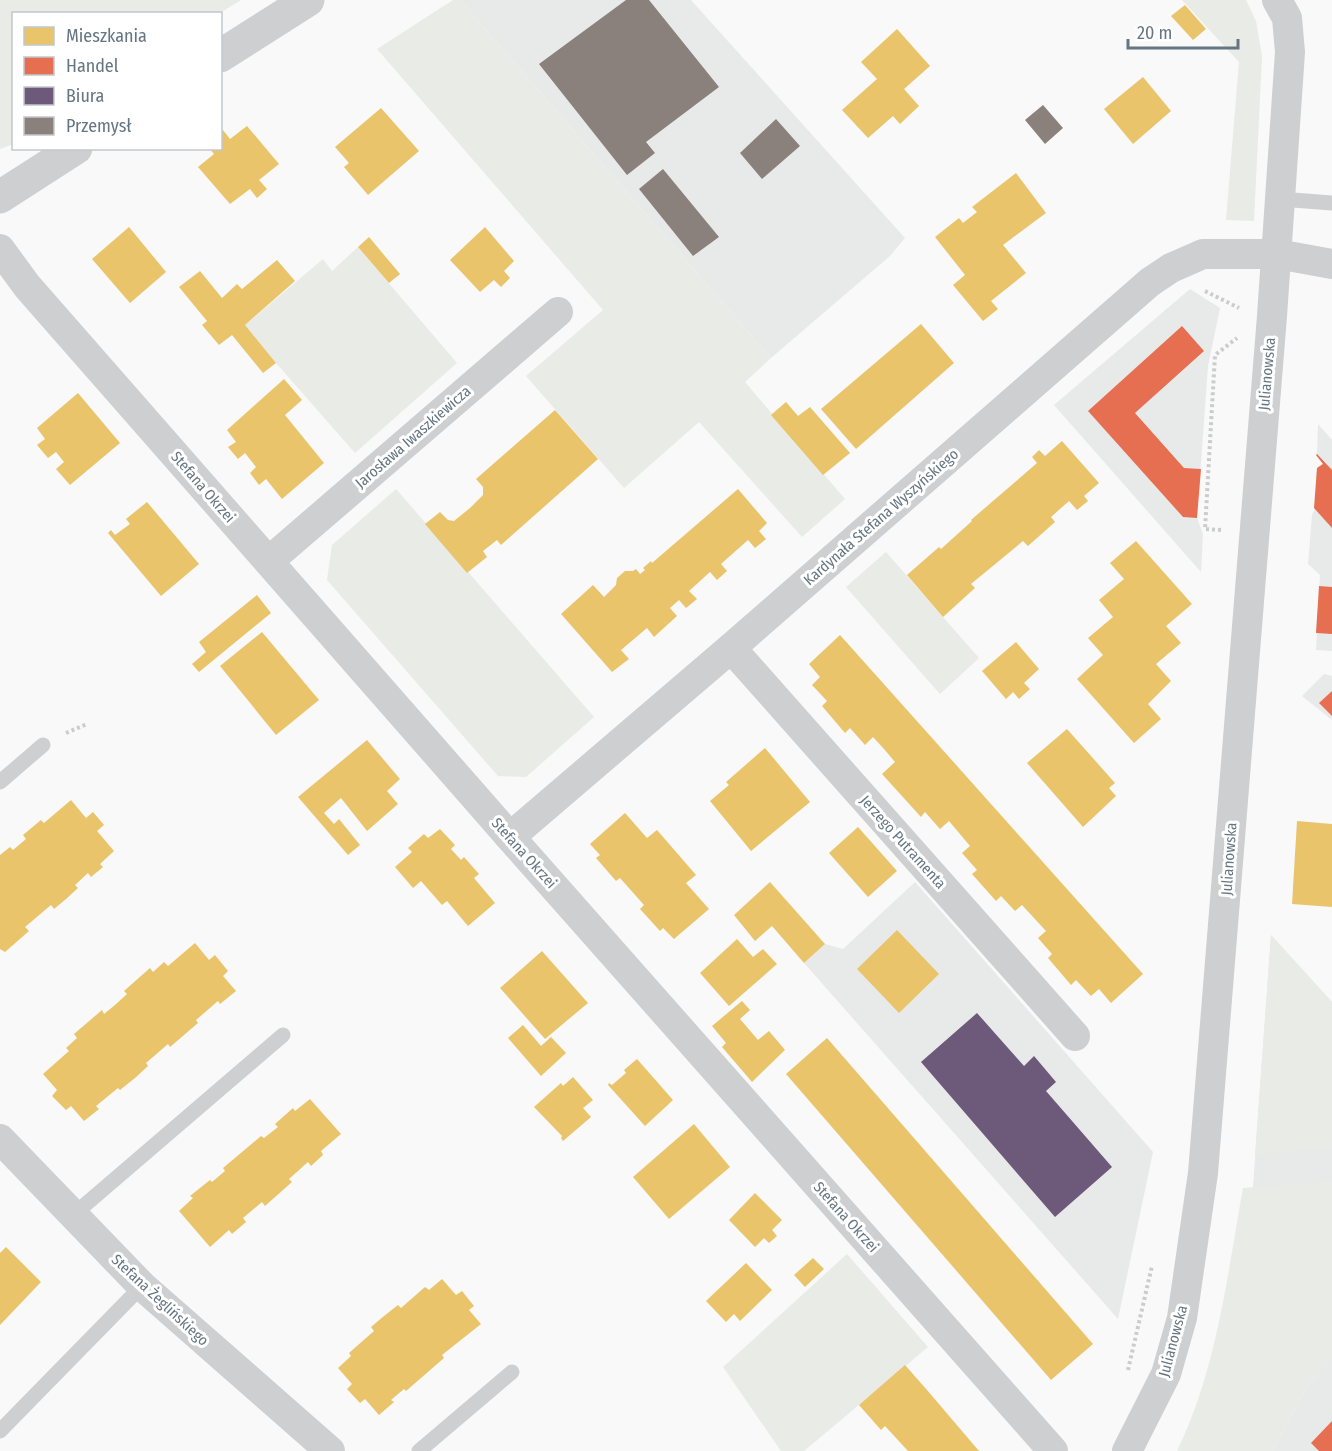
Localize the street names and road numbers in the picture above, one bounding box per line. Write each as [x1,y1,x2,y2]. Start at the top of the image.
street label: Julianowska [1255,337,1279,411]
street label: Jarosława Iwaszkiewicza [352,382,474,492]
street label: Kardynała Stefana Wyszyńskiego [800,445,962,589]
street label: Stefana Okrzei [167,448,239,526]
street label: Jerzego Putramenta [856,792,950,892]
street label: Stefana Okrzei [488,814,560,892]
street label: Julianowska [1217,822,1241,896]
street label: Stefana Okrzei [810,1178,882,1256]
street label: Stefana Żeglińskiego [108,1250,212,1350]
street label: Julianowska [1155,1303,1191,1379]

